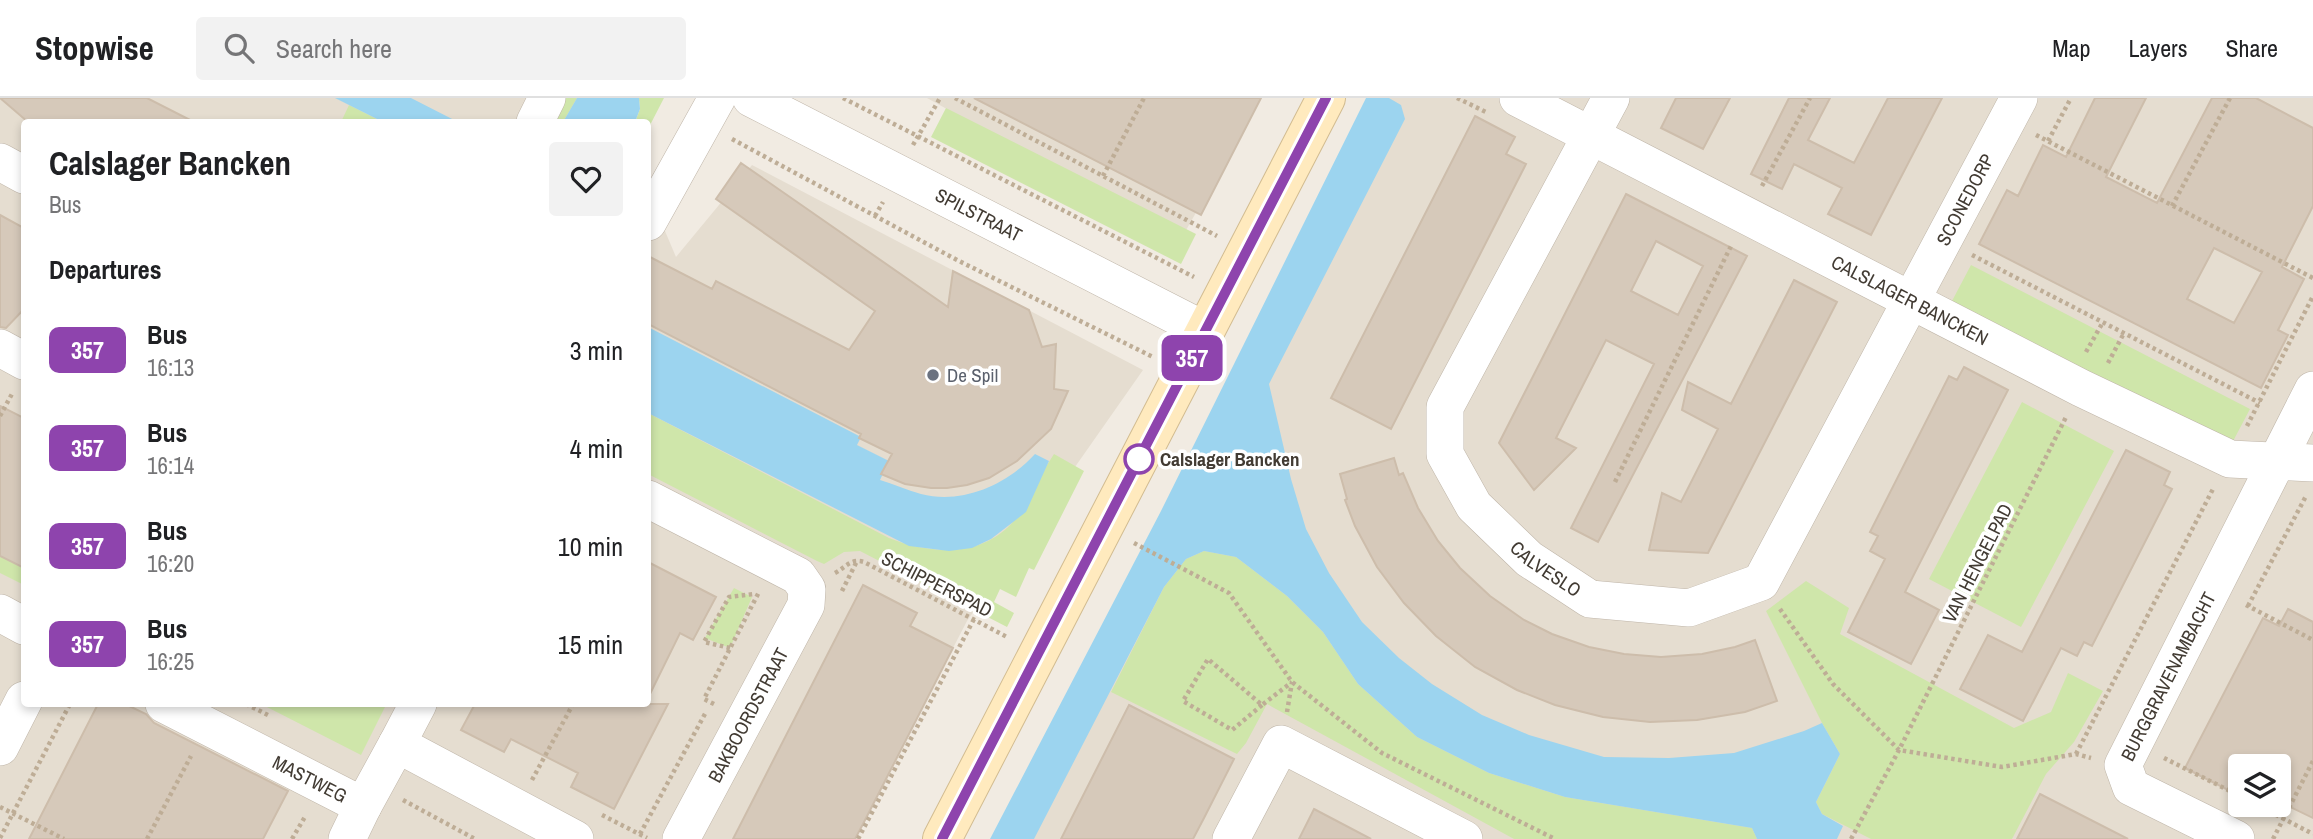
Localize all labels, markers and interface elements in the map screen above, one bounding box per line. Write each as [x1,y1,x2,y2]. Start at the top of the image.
search box [196,17,686,80]
text: Stopwise [35,26,154,70]
icon: search [220,29,258,67]
text: Search here [276,31,392,66]
text: Map [2052,32,2090,64]
text: Layers [2128,32,2187,64]
text: Share [2225,32,2278,64]
text: Calslager Bancken [49,141,291,185]
button: heart [549,142,623,216]
street label: SCONEDORP [1930,149,2000,250]
street label: SPILSTRAAT [931,182,1027,248]
text: Bus [49,189,82,220]
street label: CALSLAGER BANCKEN [1827,249,1993,351]
text: Departures [49,252,162,287]
text: Bus [147,317,187,352]
text: 3 min [570,333,623,368]
text: 357 [71,334,104,366]
line badge: 357 [1152,335,1232,381]
text: 357 [1176,342,1208,374]
text: 16:13 [147,352,194,383]
place label: De Spil [947,362,998,388]
marker: De Spil [925,367,941,383]
text: Bus [147,415,187,450]
text: 4 min [570,431,623,466]
text: 357 [71,432,104,464]
marker: Calslager Bancken [1124,444,1154,474]
place label: Calslager Bancken [1160,446,1299,472]
text: 16:14 [147,450,194,481]
street label: VAN HENGELPAD [1936,499,2018,627]
text: Bus [147,513,187,548]
text: 10 min [558,529,623,564]
text: 357 [71,530,104,562]
street label: CALVESLO [1505,535,1586,603]
street label: SCHIPPERSPAD [877,545,997,623]
text: 16:20 [147,548,194,579]
street label: BURGGRAVENAMBACHT [2114,587,2222,765]
text: Bus [147,611,187,646]
text: 15 min [558,627,623,662]
text: 357 [71,628,104,660]
street label: BAKBOORDSTRAAT [702,643,795,787]
text: 16:25 [147,646,194,677]
street label: MASTWEG [268,749,352,809]
map controls [2228,754,2291,817]
button: layers [2228,754,2291,817]

